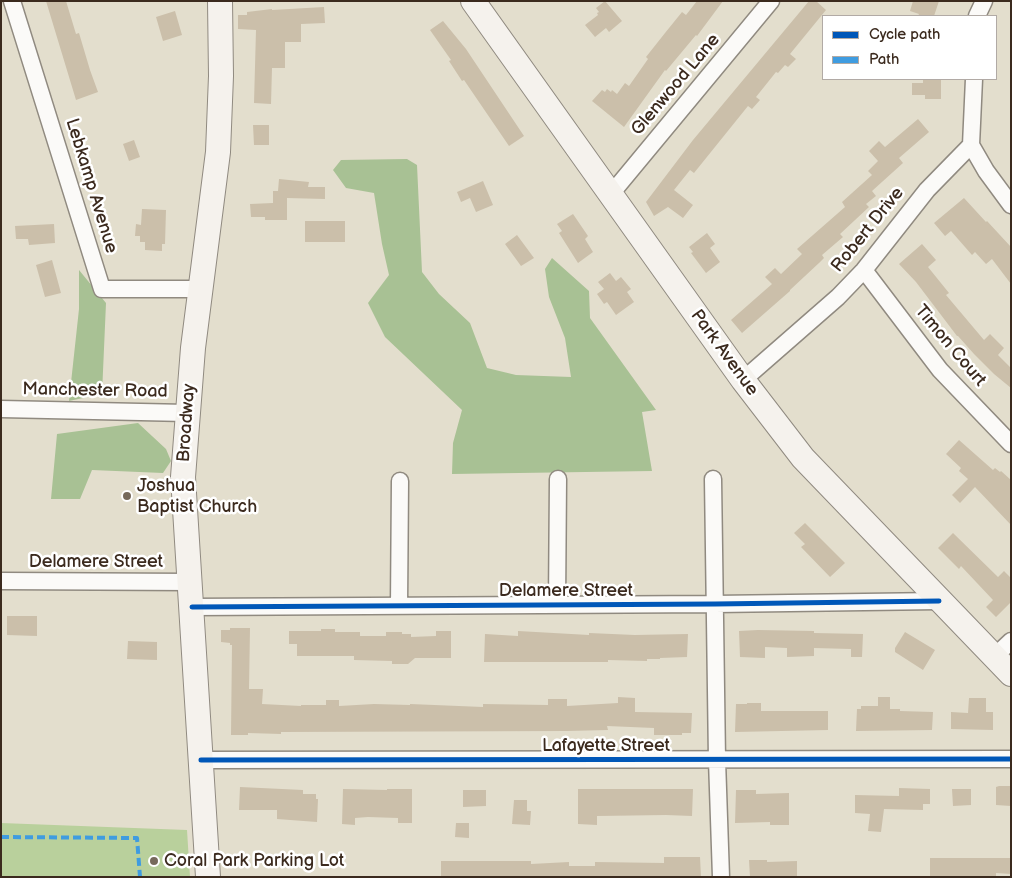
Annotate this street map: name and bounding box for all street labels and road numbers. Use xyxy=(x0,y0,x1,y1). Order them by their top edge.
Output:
street label: Glenwood Lane xyxy=(627,30,725,140)
street label: Lebkamp Avenue xyxy=(60,116,122,256)
street label: Robert Drive xyxy=(827,183,909,277)
street label: Timon Court xyxy=(910,301,990,391)
street label: Park Avenue xyxy=(685,306,763,400)
street label: Manchester Road xyxy=(22,379,168,403)
street label: Broadway xyxy=(173,383,201,463)
street label: Delamere Street xyxy=(29,551,163,573)
street label: Delamere Street xyxy=(499,580,633,602)
street label: Lafayette Street xyxy=(542,735,670,757)

